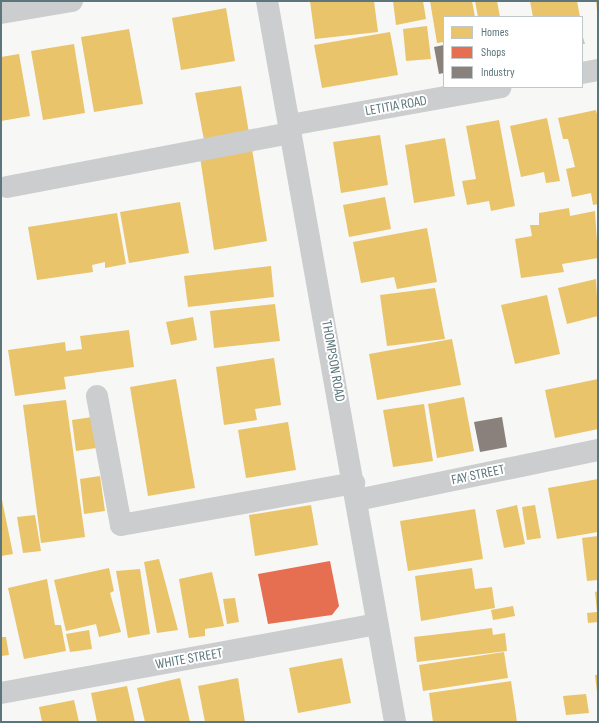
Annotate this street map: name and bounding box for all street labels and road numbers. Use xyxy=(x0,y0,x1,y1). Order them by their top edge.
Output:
street label: LETITIA ROAD xyxy=(364,92,428,120)
street label: THOMPSON ROAD xyxy=(318,319,348,403)
street label: FAY STREET xyxy=(450,461,506,489)
street label: WHITE STREET xyxy=(154,645,224,673)

